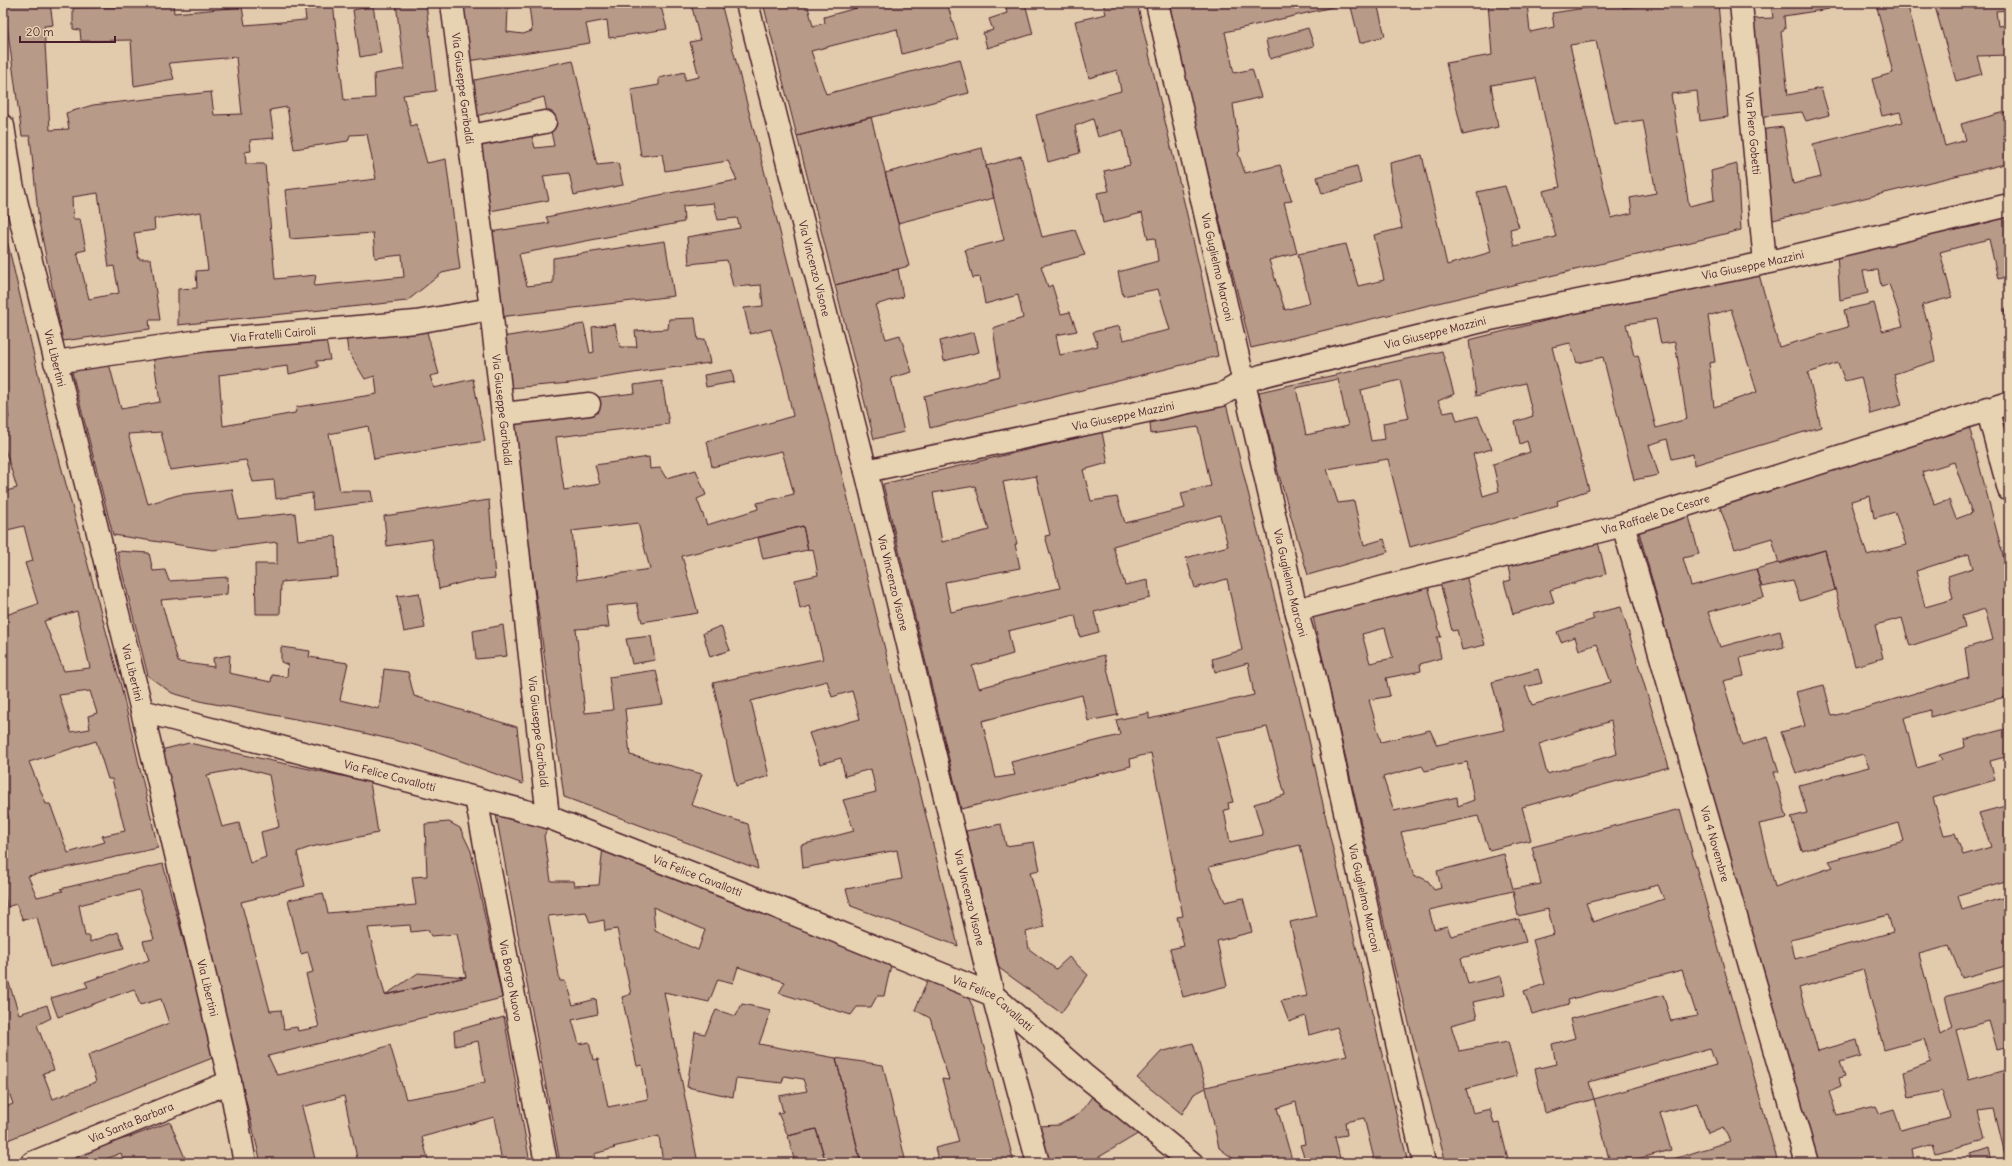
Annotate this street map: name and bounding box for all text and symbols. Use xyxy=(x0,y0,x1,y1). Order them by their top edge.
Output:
scale bar xyxy=(20,18,115,44)
text: 20 m xyxy=(26,24,54,39)
street label: Via Giuseppe Garibaldi xyxy=(449,32,477,145)
street label: Via Piero Gobetti xyxy=(1742,92,1764,175)
street label: Via Guglielmo Marconi xyxy=(1198,212,1237,323)
street label: Via Vincenzo Visone xyxy=(796,219,833,318)
street label: Via Giuseppe Mazzini xyxy=(1701,247,1805,283)
street label: Via Giuseppe Mazzini xyxy=(1383,313,1487,352)
street label: Via Fratelli Cairoli xyxy=(230,324,316,345)
street label: Via Libertini xyxy=(41,328,69,388)
street label: Via Giuseppe Garibaldi xyxy=(489,353,516,466)
street label: Via Giuseppe Mazzini xyxy=(1071,398,1176,434)
street label: Via Raffaele De Cesare xyxy=(1600,491,1711,537)
street label: Via Guglielmo Marconi xyxy=(1271,528,1310,638)
street label: Via Vincenzo Visone xyxy=(875,533,912,632)
street label: Via Libertini xyxy=(119,643,146,703)
street label: Via Giuseppe Garibaldi xyxy=(525,675,552,788)
street label: Via Felice Cavallotti xyxy=(342,757,437,794)
street label: Via 4 Novembre xyxy=(1697,805,1733,884)
street label: Via Guglielmo Marconi xyxy=(1346,843,1383,954)
street label: Via Vincenzo Visone xyxy=(951,848,988,947)
street label: Via Felice Cavallotti xyxy=(651,852,744,899)
street label: Via Borgo Nuovo xyxy=(496,939,526,1023)
street label: Via Libertini xyxy=(194,958,221,1018)
street label: Via Felice Cavallotti xyxy=(950,972,1036,1034)
street label: Via Santa Barbara xyxy=(86,1099,176,1146)

